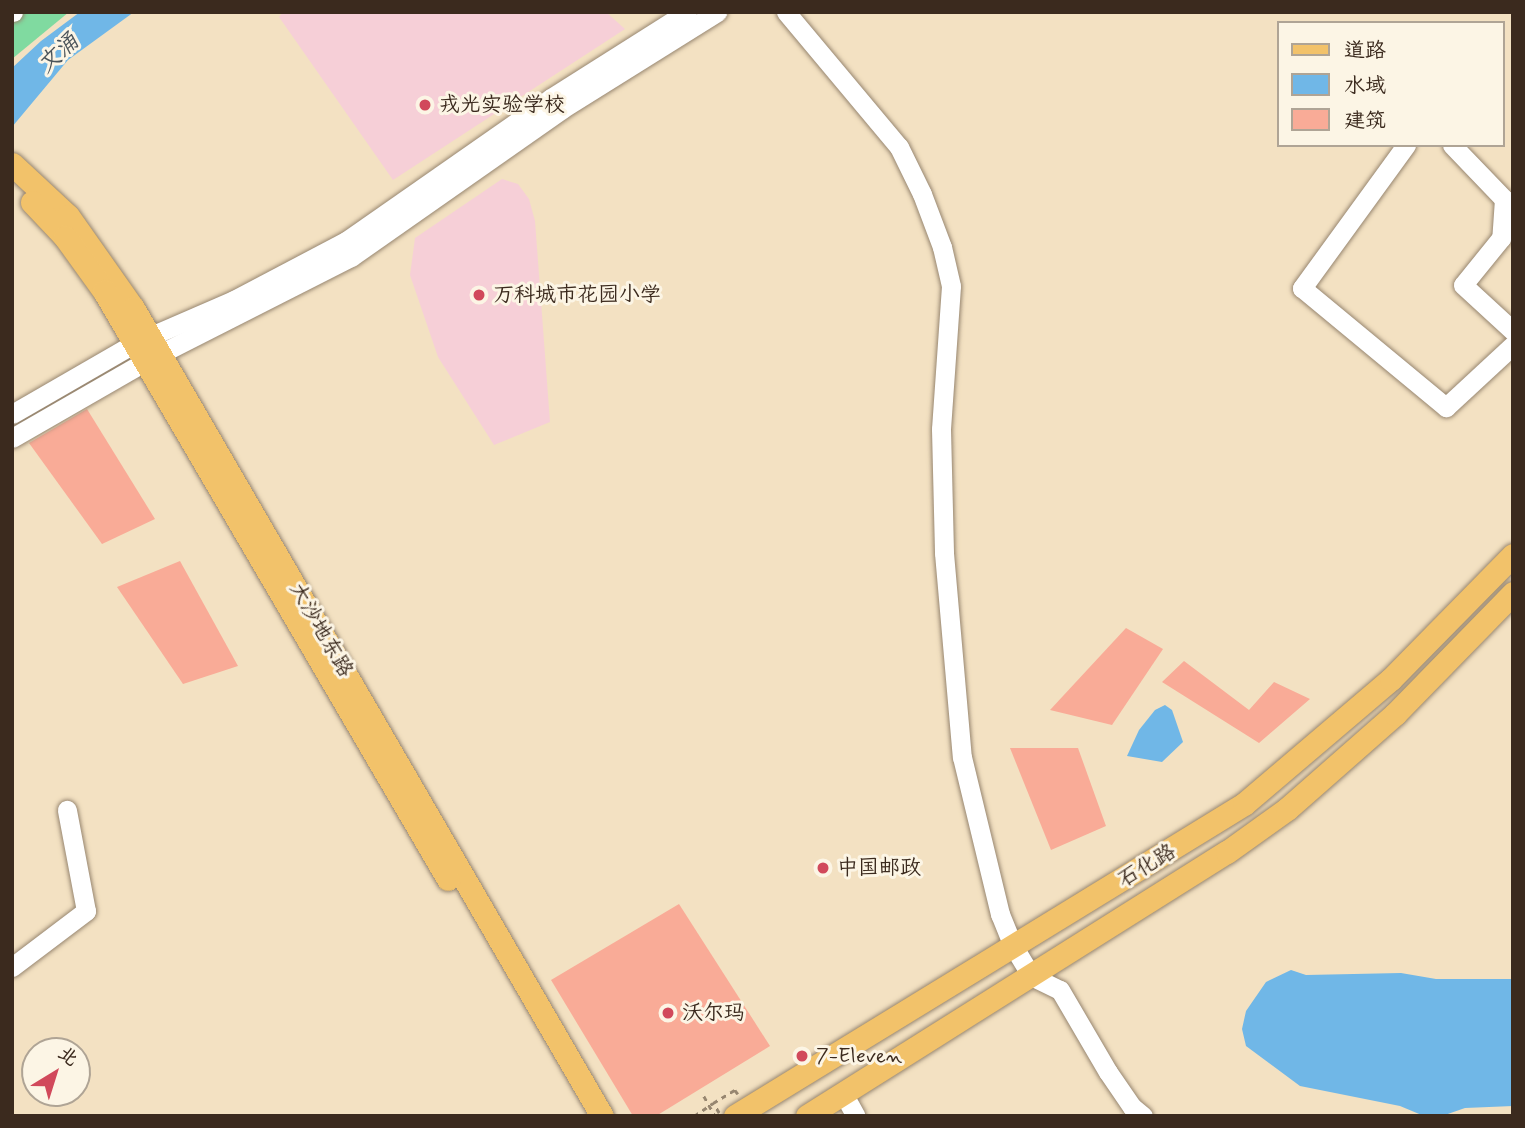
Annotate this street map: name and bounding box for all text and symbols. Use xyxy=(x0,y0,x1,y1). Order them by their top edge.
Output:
legend xyxy=(1276,21,1504,147)
water label: 文涌 xyxy=(33,28,85,80)
text: 道路 xyxy=(1344,37,1386,65)
text: 水域 xyxy=(1344,72,1386,100)
place label: 戎光实验学校 xyxy=(439,92,565,118)
marker: 戎光实验学校 xyxy=(417,97,433,113)
text: 建筑 xyxy=(1344,107,1386,135)
place label: 万科城市花园小学 xyxy=(493,282,661,308)
marker: 万科城市花园小学 xyxy=(471,287,487,303)
street label: 大沙地东路 xyxy=(284,578,358,682)
street label: 石化路 xyxy=(1114,839,1180,893)
place label: 中国邮政 xyxy=(837,855,921,881)
marker: 中国邮政 xyxy=(815,860,831,876)
place label: 沃尔玛 xyxy=(682,1000,745,1026)
marker: 沃尔玛 xyxy=(660,1005,676,1021)
north arrow xyxy=(21,1037,91,1107)
text: 北 xyxy=(53,1041,83,1072)
place label: 7-Eleven xyxy=(816,1043,902,1069)
marker: 7-Eleven xyxy=(794,1048,810,1064)

